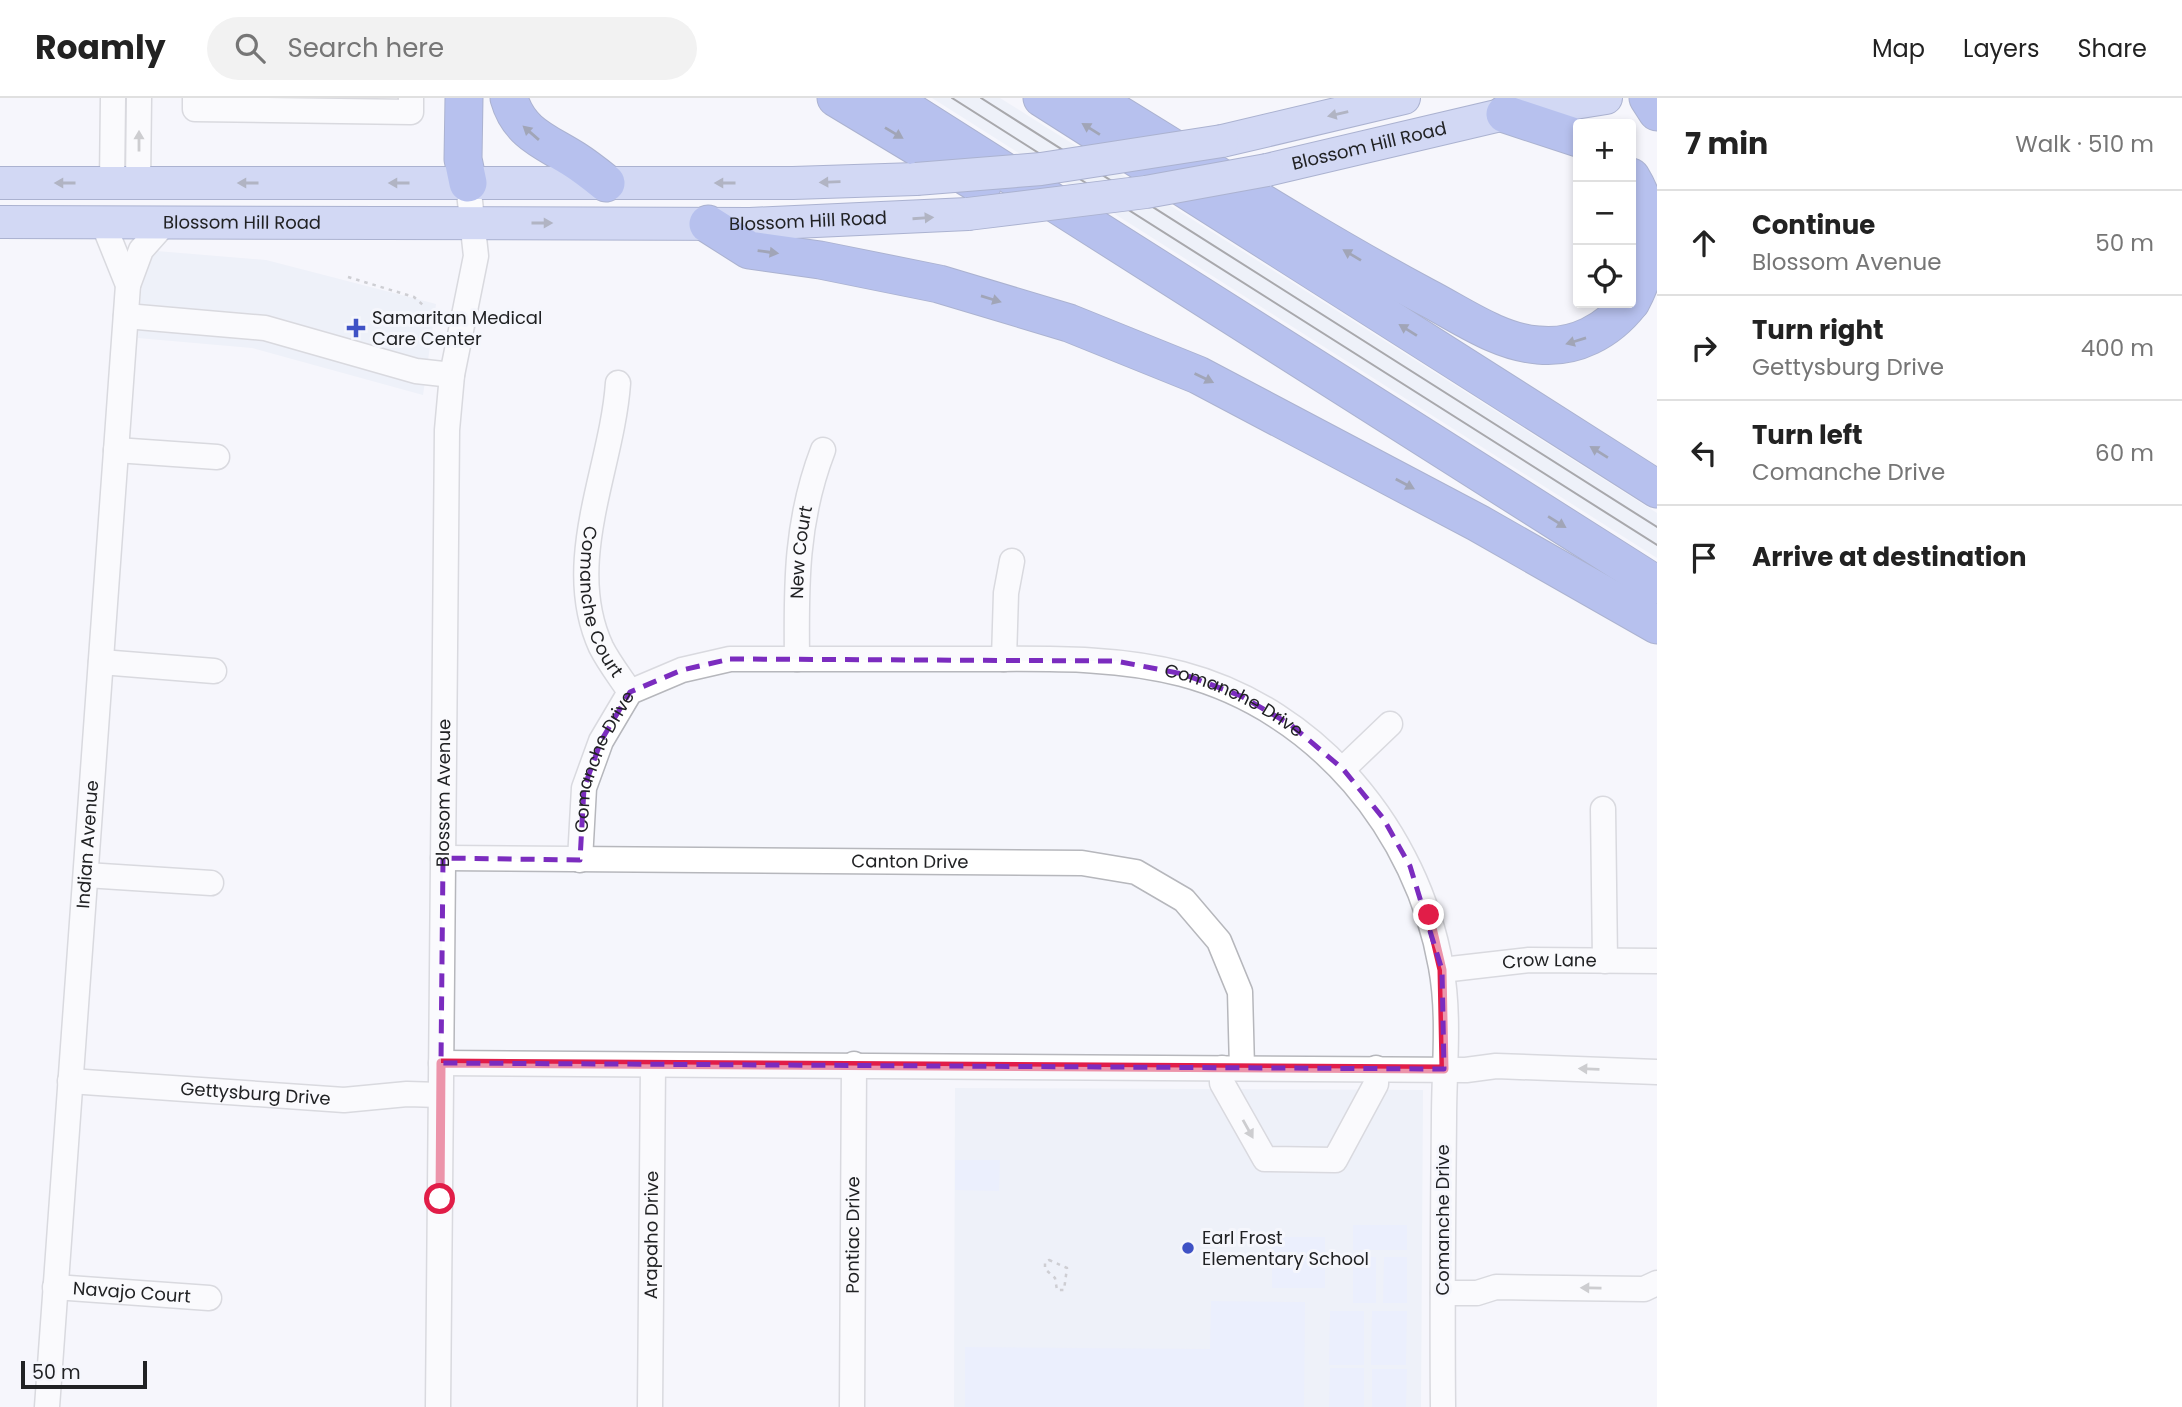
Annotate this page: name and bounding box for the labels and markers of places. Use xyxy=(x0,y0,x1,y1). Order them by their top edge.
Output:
place label: Samaritan Medical Care Center xyxy=(372,305,542,351)
marker: Samaritan Medical Care Center xyxy=(346,318,366,338)
place label: Earl Frost Elementary School xyxy=(1202,1225,1369,1271)
marker: Earl Frost Elementary School xyxy=(1180,1240,1196,1256)

